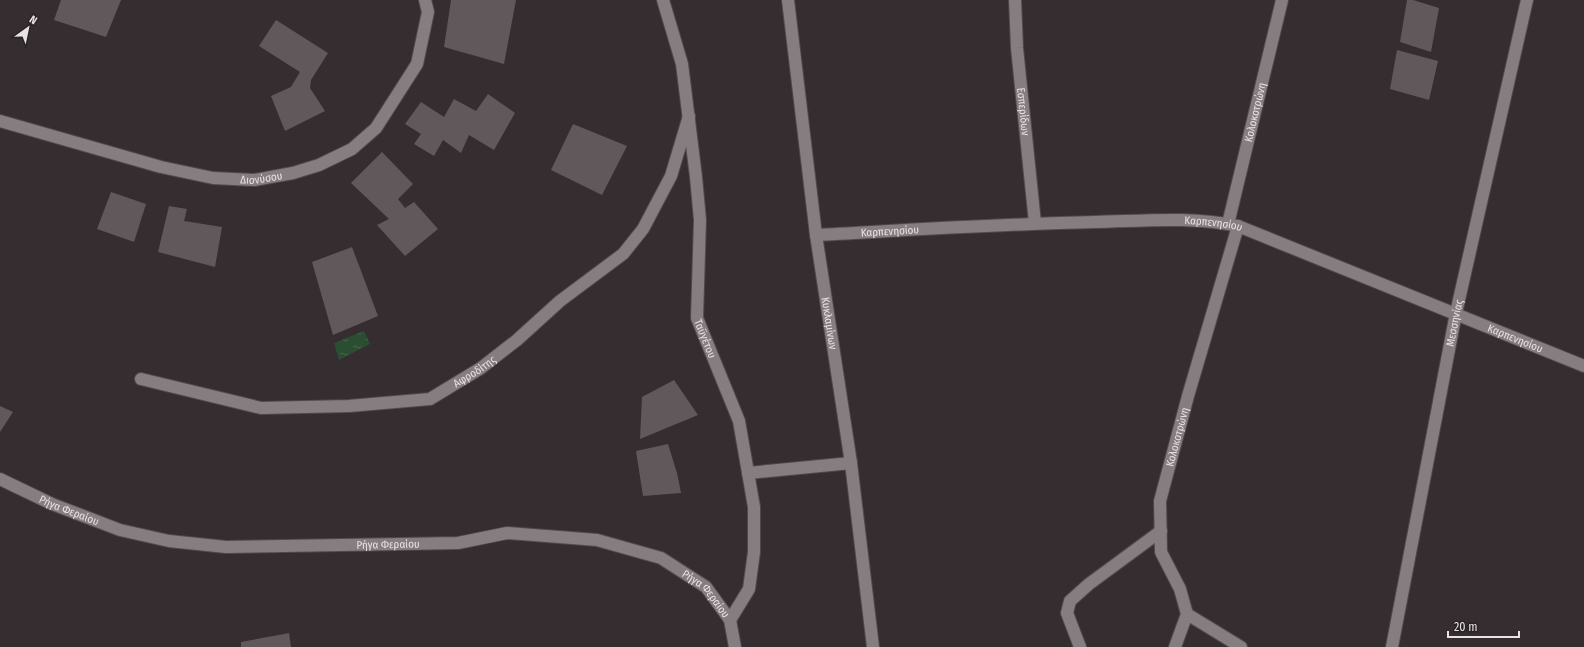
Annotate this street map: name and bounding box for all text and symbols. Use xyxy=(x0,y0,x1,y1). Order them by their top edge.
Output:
north arrow xyxy=(8,8,48,48)
text: N xyxy=(27,13,39,27)
street label: Κολοκοτρώνη xyxy=(1241,81,1268,143)
street label: Εσπερίδων xyxy=(1015,87,1032,136)
street label: Διονύσου xyxy=(240,169,283,187)
street label: Καρπενησίου xyxy=(1184,214,1245,234)
street label: Καρπενησίου xyxy=(860,223,919,239)
street label: Κυκλαμίνων xyxy=(819,296,840,351)
street label: Μεσσηνίας xyxy=(1443,298,1465,348)
street label: Ταϋγέτου xyxy=(692,317,719,360)
street label: Καρπενησίου xyxy=(1486,321,1545,355)
street label: Αφροδίτης xyxy=(451,352,498,390)
street label: Κολοκοτρώνη xyxy=(1163,406,1191,468)
street label: Ρήγα Φεραίου xyxy=(37,492,101,528)
street label: Ρήγα Φεραίου xyxy=(356,537,420,551)
street label: Ρήγα Φεραίου xyxy=(680,567,733,620)
scale bar xyxy=(1448,613,1519,639)
text: 20 m xyxy=(1454,620,1478,634)

